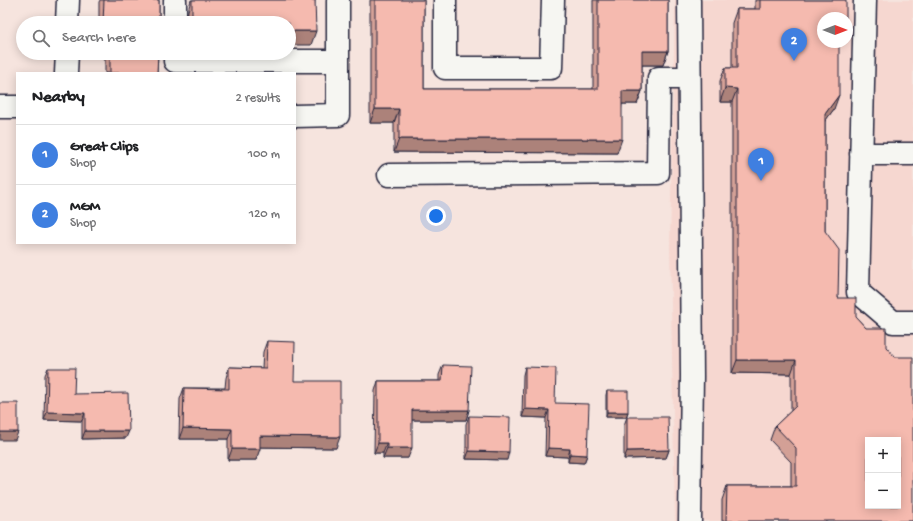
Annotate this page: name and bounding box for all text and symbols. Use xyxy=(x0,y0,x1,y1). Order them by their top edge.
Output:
north arrow xyxy=(817,12,853,48)
search box xyxy=(16,16,296,60)
icon: search xyxy=(30,27,52,49)
pin: 2 xyxy=(781,28,807,61)
text: Search here xyxy=(62,29,136,47)
text: Nearby xyxy=(32,88,85,108)
text: 2 results xyxy=(235,91,280,106)
text: Great Clips xyxy=(70,138,138,156)
text: 1 xyxy=(42,147,48,162)
text: 100 m xyxy=(248,147,280,162)
pin: 1 xyxy=(748,148,774,181)
text: Shop xyxy=(70,156,96,171)
text: MGM xyxy=(70,198,100,216)
your location xyxy=(426,206,446,226)
text: 2 xyxy=(42,207,48,222)
text: 120 m xyxy=(249,207,280,222)
text: Shop xyxy=(70,216,96,231)
map controls xyxy=(865,437,901,509)
button: + xyxy=(865,437,901,473)
button: − xyxy=(865,473,901,509)

